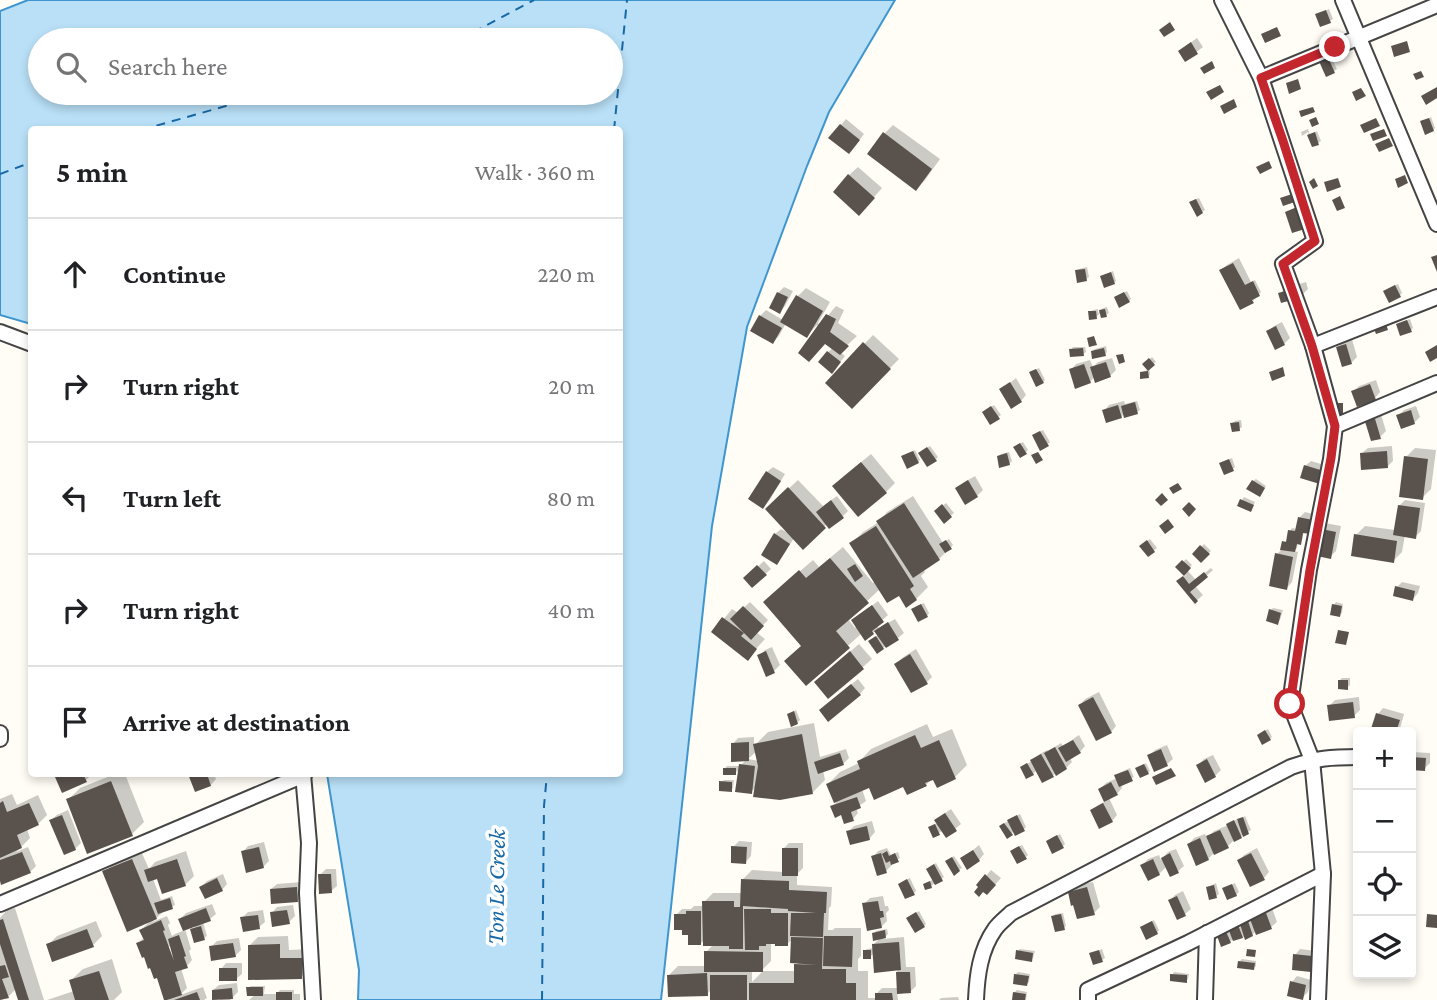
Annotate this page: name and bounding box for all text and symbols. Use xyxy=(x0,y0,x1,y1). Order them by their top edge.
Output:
search box xyxy=(28,28,623,105)
route end xyxy=(1319,31,1350,62)
icon: search xyxy=(52,48,90,86)
text: Search here xyxy=(108,52,227,81)
text: 5 min xyxy=(56,155,128,188)
text: Walk · 360 m xyxy=(475,159,595,185)
icon: ahead xyxy=(56,255,94,293)
text: Continue xyxy=(123,260,226,289)
text: 220 m xyxy=(537,261,595,287)
icon: right xyxy=(56,367,94,405)
text: Turn right xyxy=(123,372,239,401)
text: 20 m xyxy=(548,373,595,399)
icon: left xyxy=(56,479,94,517)
text: Turn left xyxy=(123,484,221,513)
text: 80 m xyxy=(547,485,595,511)
icon: right xyxy=(56,591,94,629)
text: Turn right xyxy=(123,596,239,625)
text: 40 m xyxy=(547,597,595,623)
route start xyxy=(1274,688,1305,719)
icon: arrive xyxy=(56,703,94,741)
text: Arrive at destination xyxy=(123,708,350,737)
map controls xyxy=(1353,727,1416,979)
button: + xyxy=(1353,727,1416,790)
button: − xyxy=(1353,790,1416,853)
water label: Ton Le Creek xyxy=(481,828,510,945)
button: locate xyxy=(1353,853,1416,916)
button: layers xyxy=(1353,916,1416,979)

